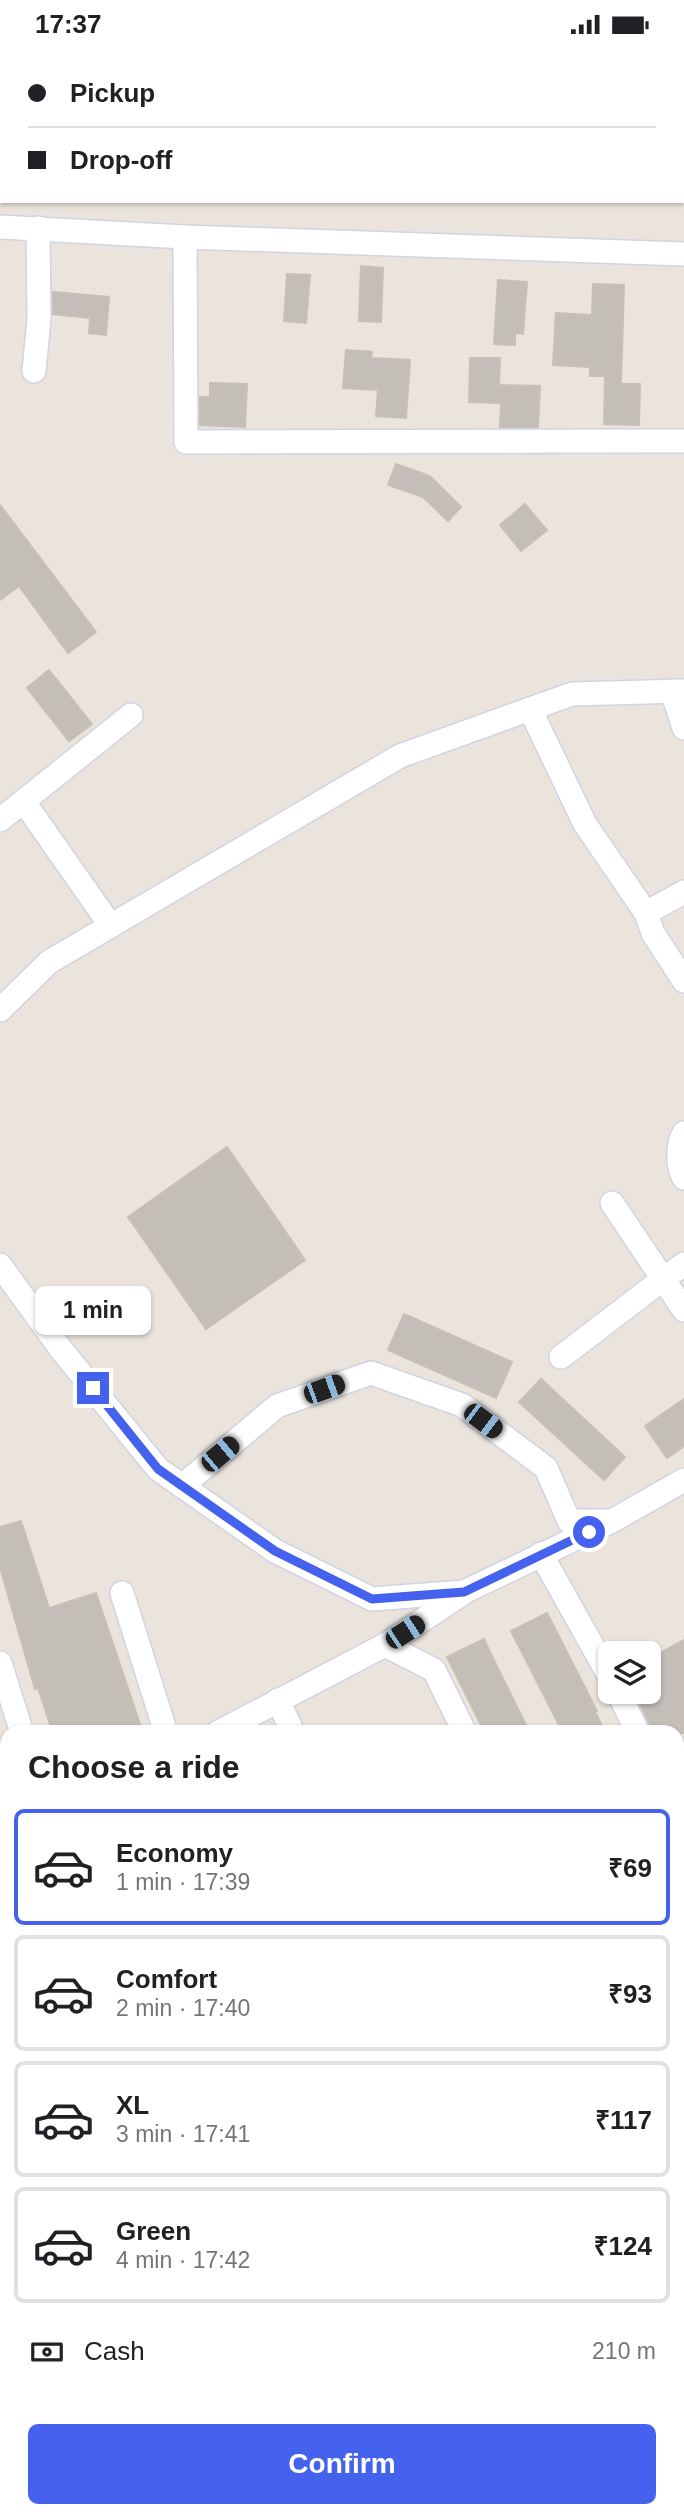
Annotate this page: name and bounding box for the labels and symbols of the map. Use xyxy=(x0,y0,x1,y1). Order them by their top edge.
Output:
callout: 1 min xyxy=(35,1287,151,1335)
route end xyxy=(77,1372,109,1404)
car xyxy=(301,1372,348,1406)
car xyxy=(460,1400,507,1442)
car xyxy=(198,1432,243,1476)
route start xyxy=(573,1516,605,1548)
car xyxy=(382,1612,429,1652)

